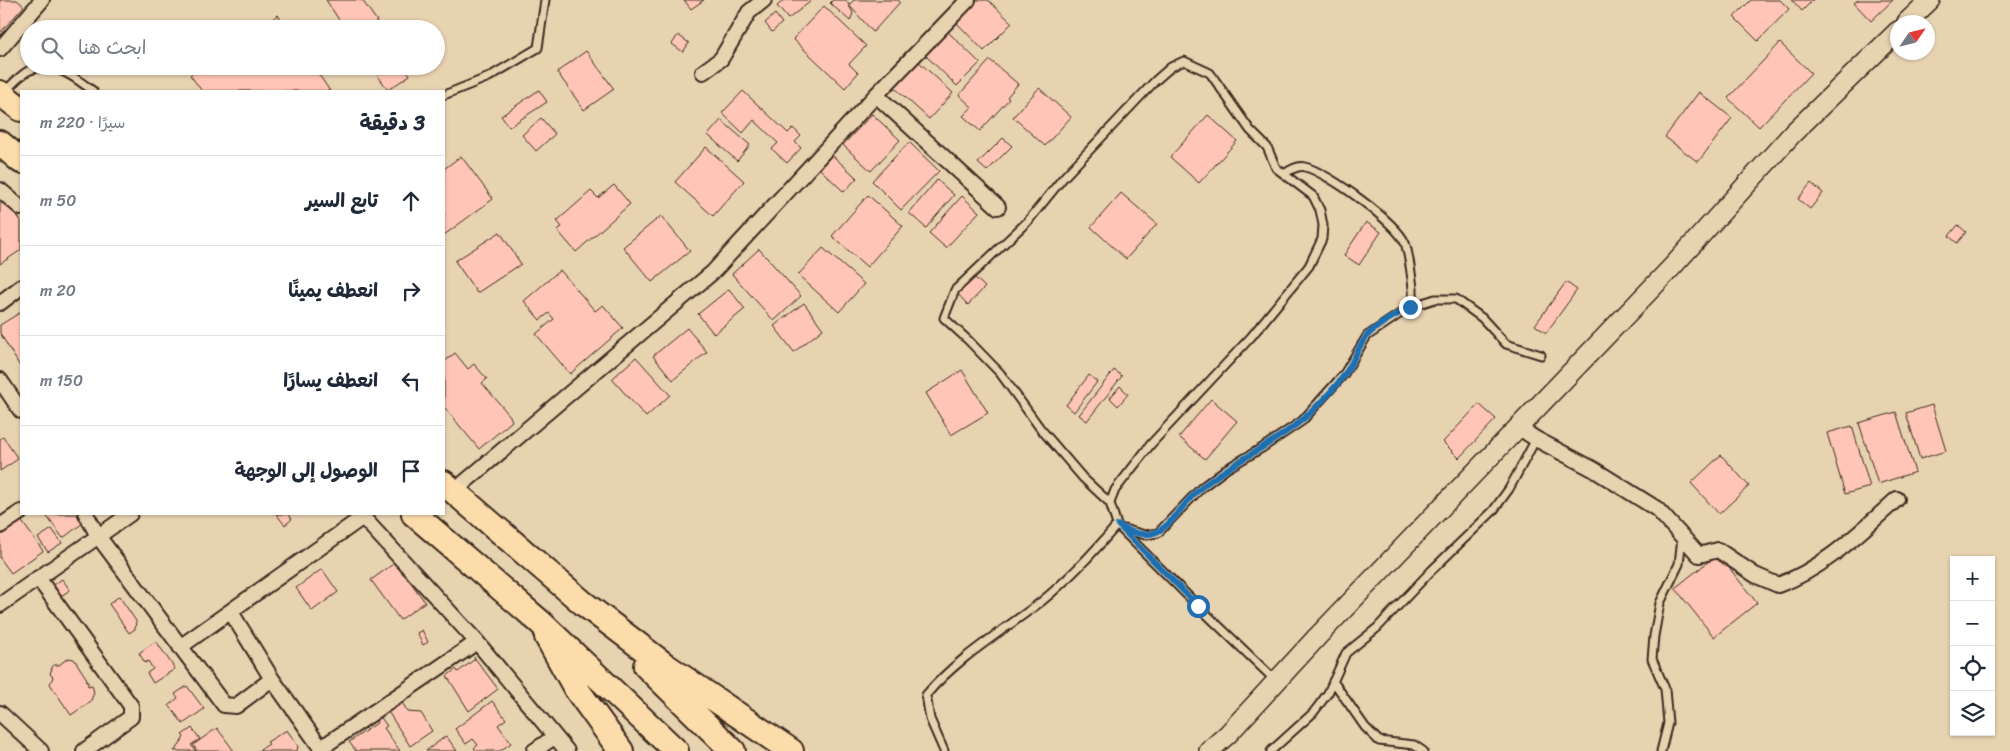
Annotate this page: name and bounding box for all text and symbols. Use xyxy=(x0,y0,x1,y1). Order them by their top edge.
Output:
north arrow xyxy=(1890,15,1935,60)
search box xyxy=(20,20,445,75)
text: ابحث هنا xyxy=(78,31,146,64)
icon: search xyxy=(38,34,66,62)
text: 3 دقيقة xyxy=(360,104,425,142)
text: سيرًا · 220 m xyxy=(40,108,126,137)
text: تابع السير xyxy=(305,184,378,217)
text: 50 m xyxy=(40,186,76,215)
icon: ahead xyxy=(397,187,425,215)
text: انعطف يمينًا xyxy=(288,274,378,307)
text: 20 m xyxy=(40,276,76,305)
icon: right xyxy=(397,277,425,305)
route end xyxy=(1399,296,1422,319)
text: انعطف يسارًا xyxy=(283,364,378,397)
text: 150 m xyxy=(40,366,83,395)
icon: left xyxy=(397,367,425,395)
text: الوصول إلى الوجهة xyxy=(235,454,378,487)
icon: arrive xyxy=(397,457,425,485)
map controls xyxy=(1950,556,1995,736)
button: + xyxy=(1950,556,1995,601)
route start xyxy=(1187,595,1210,618)
button: − xyxy=(1950,601,1995,646)
button: locate xyxy=(1950,646,1995,691)
button: layers xyxy=(1950,691,1995,736)

